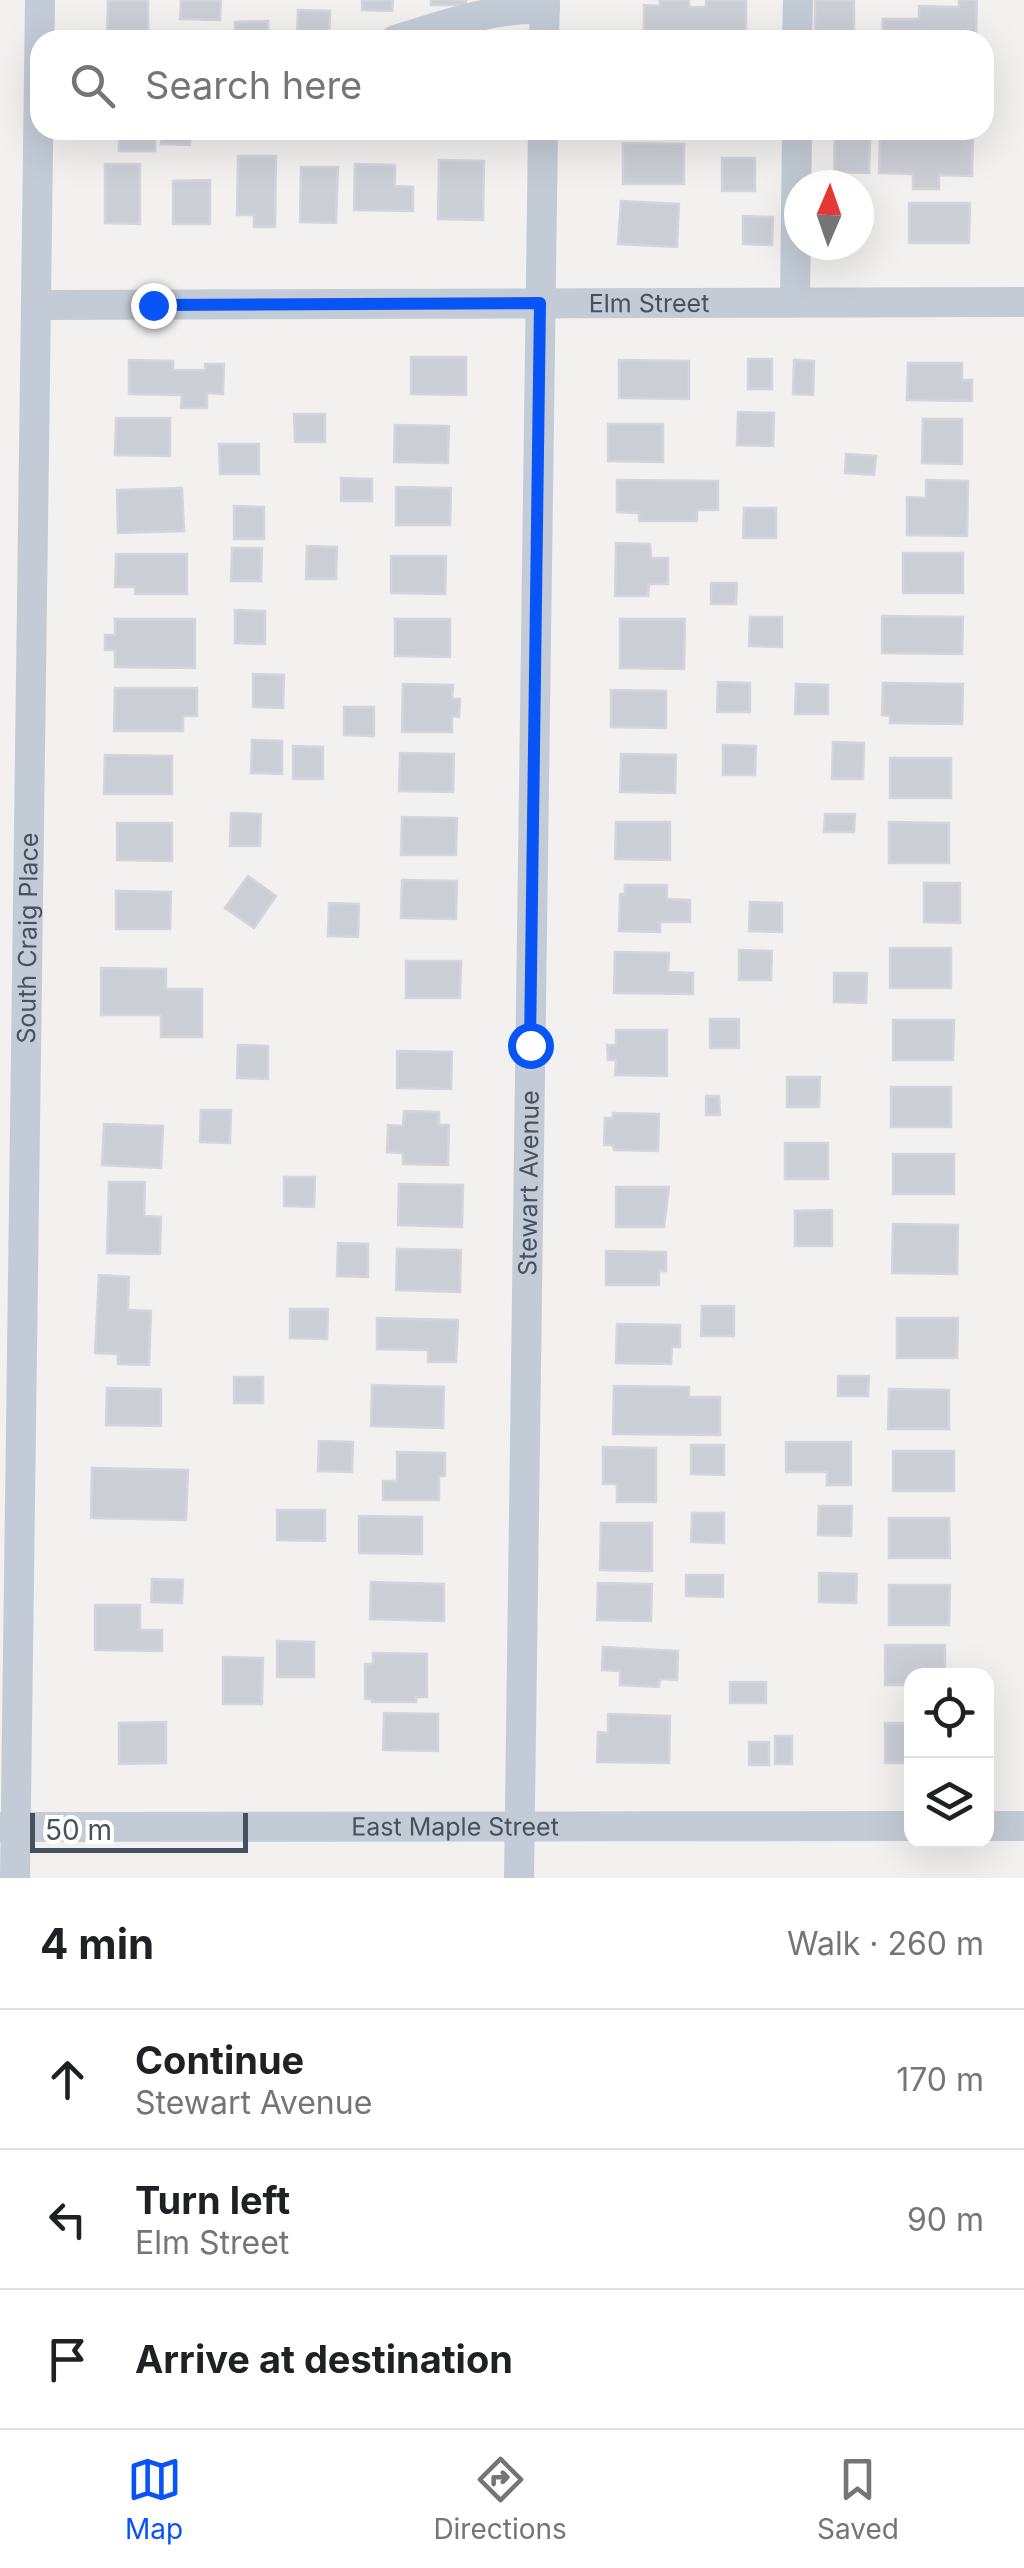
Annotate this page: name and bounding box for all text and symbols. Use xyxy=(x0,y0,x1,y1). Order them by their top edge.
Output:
search box xyxy=(30,30,994,140)
icon: search xyxy=(65,58,120,113)
text: Search here xyxy=(145,62,362,108)
north arrow xyxy=(784,170,874,260)
route end xyxy=(131,283,177,329)
street label: Elm Street xyxy=(589,288,709,318)
street label: South Craig Place xyxy=(11,832,44,1044)
route start xyxy=(508,1023,554,1069)
street label: Stewart Avenue xyxy=(512,1090,545,1276)
map controls xyxy=(904,1668,994,1848)
button: locate xyxy=(904,1668,994,1758)
button: layers xyxy=(904,1758,994,1848)
scale bar xyxy=(30,1808,248,1852)
street label: East Maple Street xyxy=(351,1811,559,1842)
text: 50 m xyxy=(45,1813,112,1847)
text: 4 min xyxy=(40,1918,154,1969)
text: Walk · 260 m xyxy=(787,1924,984,1963)
text: Continue xyxy=(135,2037,304,2083)
icon: ahead xyxy=(40,2052,95,2107)
text: 170 m xyxy=(896,2060,984,2099)
text: Stewart Avenue xyxy=(135,2083,372,2122)
text: Turn left xyxy=(135,2177,290,2223)
icon: left xyxy=(40,2192,95,2247)
text: 90 m xyxy=(907,2200,984,2239)
text: Elm Street xyxy=(135,2223,289,2262)
icon: arrive xyxy=(40,2332,95,2387)
text: Arrive at destination xyxy=(135,2336,513,2382)
tab: Map xyxy=(125,2452,183,2546)
tab: Directions xyxy=(433,2452,567,2546)
tab: Saved xyxy=(817,2452,899,2546)

